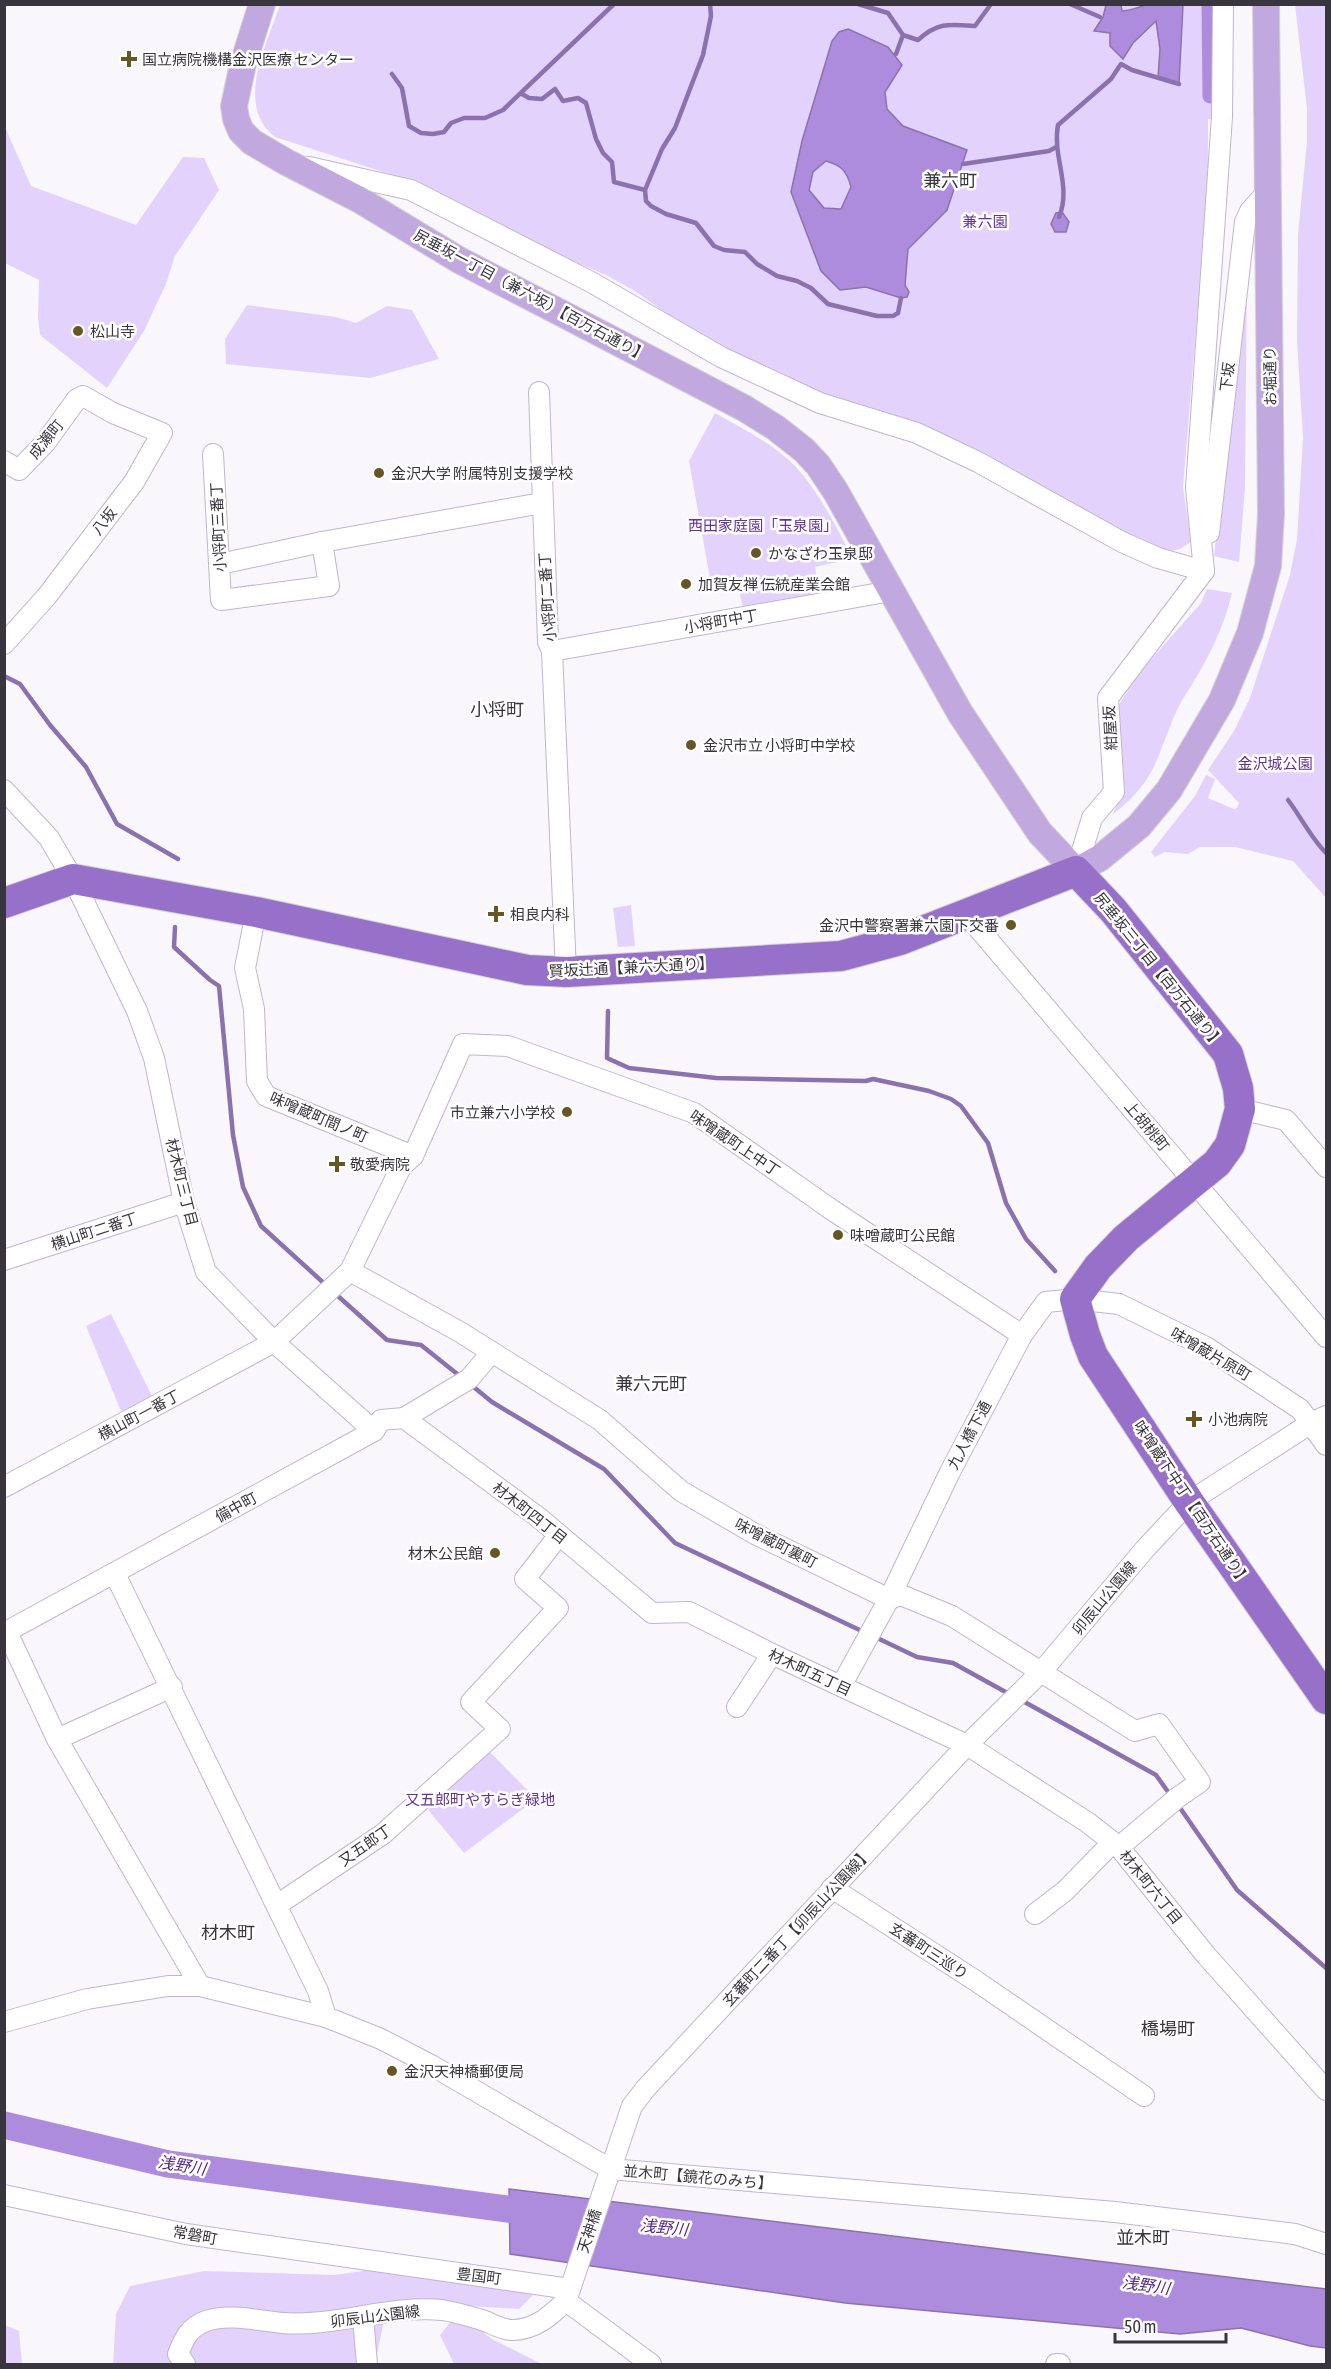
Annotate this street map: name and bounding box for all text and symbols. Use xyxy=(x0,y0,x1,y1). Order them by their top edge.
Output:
marker: 国立病院機構金沢医療 センター xyxy=(120,50,138,68)
place label: 国立病院機構金沢医療 センター xyxy=(142,51,354,68)
district label: 兼六町 xyxy=(923,170,977,191)
park label: 兼六園 xyxy=(962,213,1008,230)
street label: 尻垂坂一丁目（兼六坂）【百万石通り】 xyxy=(411,226,651,364)
place label: 松山寺 xyxy=(90,323,135,340)
marker: 松山寺 xyxy=(71,324,85,338)
street label: お堀通り xyxy=(1261,346,1279,406)
street label: 下坂 xyxy=(1217,361,1237,393)
street label: 成瀬町 xyxy=(25,416,67,462)
place label: 金沢大学 附属特別支援学校 xyxy=(391,465,573,482)
marker: 金沢大学 附属特別支援学校 xyxy=(372,466,386,480)
street label: 小将町三番丁 xyxy=(207,482,229,572)
street label: 八坂 xyxy=(88,504,120,538)
park label: 西田家庭園「玉泉園」 xyxy=(688,517,838,534)
place label: かなざわ玉泉邸 xyxy=(768,545,873,562)
marker: かなざわ玉泉邸 xyxy=(749,546,763,560)
street label: 小将町二番丁 xyxy=(535,552,559,642)
place label: 加賀友禅 伝統産業会館 xyxy=(698,576,850,593)
marker: 加賀友禅 伝統産業会館 xyxy=(679,577,693,591)
street label: 小将町中丁 xyxy=(683,606,759,636)
district label: 小将町 xyxy=(470,699,524,720)
street label: 紺屋坂 xyxy=(1100,705,1120,751)
place label: 金沢市立 小将町中学校 xyxy=(703,737,855,754)
marker: 金沢市立 小将町中学校 xyxy=(684,738,698,752)
park label: 金沢城公園 xyxy=(1237,755,1313,772)
street label: 尻垂坂三丁目【百万石通り】 xyxy=(1091,889,1227,1051)
marker: 相良内科 xyxy=(487,905,505,923)
place label: 相良内科 xyxy=(510,906,570,923)
place label: 金沢中警察署兼六園下交番 xyxy=(819,917,999,934)
marker: 金沢中警察署兼六園下交番 xyxy=(1004,918,1018,932)
street label: 賢坂辻通【兼六大通り】 xyxy=(548,954,714,980)
street label: 味噌蔵町間ノ町 xyxy=(267,1089,371,1145)
street label: 上胡桃町 xyxy=(1121,1098,1173,1154)
place label: 市立兼六小学校 xyxy=(450,1104,555,1121)
marker: 市立兼六小学校 xyxy=(560,1105,574,1119)
street label: 味噌蔵町上中丁 xyxy=(687,1107,783,1179)
street label: 材木町三丁目 xyxy=(163,1136,201,1228)
marker: 敬愛病院 xyxy=(328,1155,346,1173)
place label: 敬愛病院 xyxy=(350,1156,410,1173)
street label: 横山町二番丁 xyxy=(49,1209,139,1253)
place label: 味噌蔵町公民館 xyxy=(850,1227,955,1244)
marker: 味噌蔵町公民館 xyxy=(831,1228,845,1242)
street label: 味噌蔵片原町 xyxy=(1168,1324,1254,1384)
district label: 兼六元町 xyxy=(615,1373,687,1394)
street label: 横山町一番丁 xyxy=(95,1386,183,1444)
street label: 九人橋下通 xyxy=(944,1398,994,1472)
marker: 小池病院 xyxy=(1185,1410,1203,1428)
place label: 小池病院 xyxy=(1208,1411,1268,1428)
street label: 味噌蔵下中丁【百万石通り】 xyxy=(1130,1417,1254,1589)
street label: 材木町四丁目 xyxy=(489,1479,571,1547)
street label: 備中町 xyxy=(212,1489,260,1525)
street label: 味噌蔵町裏町 xyxy=(732,1515,820,1571)
place label: 材木公民館 xyxy=(408,1545,483,1562)
marker: 材木公民館 xyxy=(488,1546,502,1560)
street label: 卯辰山公園線 xyxy=(1069,1558,1139,1638)
street label: 材木町五丁目 xyxy=(766,1645,854,1699)
park label: 又五郎町やすらぎ緑地 xyxy=(405,1791,555,1808)
street label: 又五郎丁 xyxy=(336,1821,394,1869)
street label: 玄蕃町二番丁【卯辰山公園線】 xyxy=(719,1844,875,2010)
street label: 材木町六丁目 xyxy=(1116,1847,1186,1927)
street label: 玄蕃町三巡り xyxy=(887,1919,971,1983)
district label: 材木町 xyxy=(201,1922,255,1943)
district label: 橋場町 xyxy=(1141,2018,1195,2039)
place label: 金沢天神橋郵便局 xyxy=(404,2063,524,2080)
marker: 金沢天神橋郵便局 xyxy=(385,2064,399,2078)
water label: 浅野川 xyxy=(157,2152,209,2178)
street label: 並木町【鏡花のみち】 xyxy=(623,2162,773,2192)
street label: 天神橋 xyxy=(574,2207,604,2255)
water label: 浅野川 xyxy=(639,2216,691,2239)
street label: 常磐町 xyxy=(171,2223,219,2247)
district label: 並木町 xyxy=(1116,2227,1170,2248)
street label: 豊国町 xyxy=(456,2265,502,2287)
water label: 浅野川 xyxy=(1121,2273,1173,2298)
street label: 卯辰山公園線 xyxy=(329,2302,421,2330)
scale bar xyxy=(1115,2306,1226,2344)
text: 50 m xyxy=(1124,2316,1156,2337)

